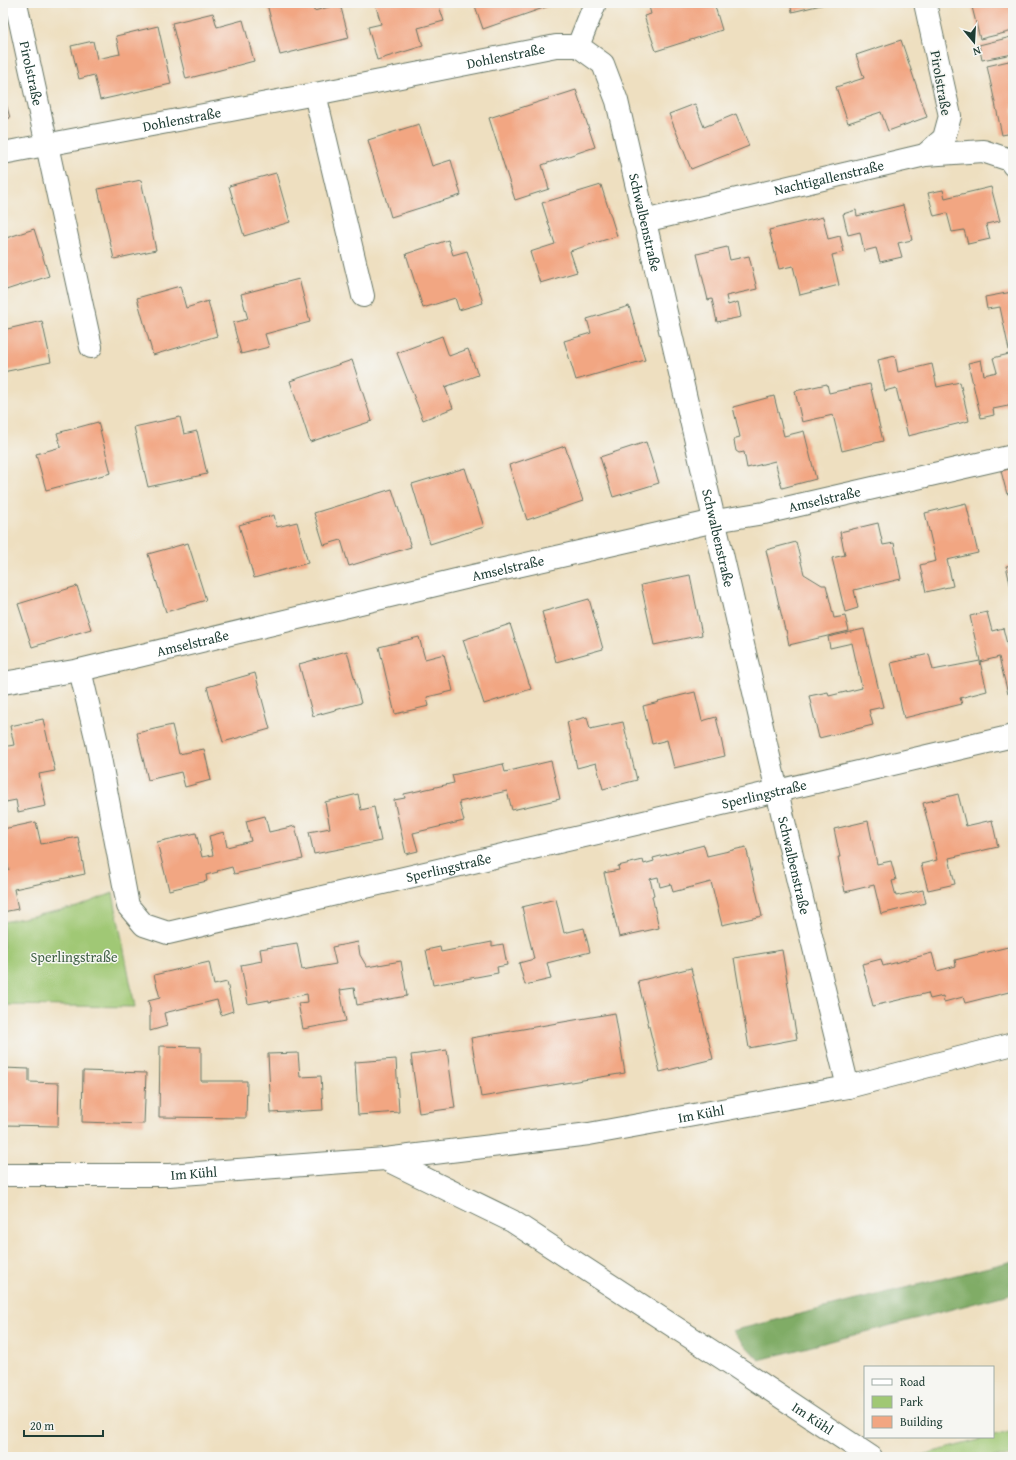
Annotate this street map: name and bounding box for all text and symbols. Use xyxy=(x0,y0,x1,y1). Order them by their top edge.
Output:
north arrow xyxy=(954,22,994,62)
street label: Dohlenstraße xyxy=(465,38,547,74)
street label: Pirolstraße xyxy=(15,39,48,108)
text: N xyxy=(971,43,983,60)
street label: Pirolstraße xyxy=(925,49,957,117)
street label: Dohlenstraße xyxy=(141,102,223,136)
street label: Nachtigallenstraße xyxy=(772,155,886,200)
street label: Schwalbenstraße xyxy=(624,171,666,274)
street label: Amselstraße xyxy=(786,481,863,517)
street label: Schwalbenstraße xyxy=(697,487,739,589)
street label: Amselstraße xyxy=(470,550,546,586)
street label: Amselstraße xyxy=(155,625,231,661)
street label: Sperlingstraße xyxy=(719,774,809,814)
street label: Schwalbenstraße xyxy=(773,814,816,917)
street label: Sperlingstraße xyxy=(404,848,494,887)
park label: Sperlingstraße xyxy=(31,947,118,967)
street label: Im Kühl xyxy=(676,1100,726,1128)
street label: Im Kühl xyxy=(170,1161,218,1185)
legend xyxy=(864,1366,994,1438)
text: Road xyxy=(900,1373,926,1390)
text: Park xyxy=(900,1393,924,1410)
street label: Im Kühl xyxy=(788,1397,838,1439)
scale bar xyxy=(24,1412,103,1438)
text: Building xyxy=(900,1413,943,1430)
text: 20 m xyxy=(30,1417,54,1434)

